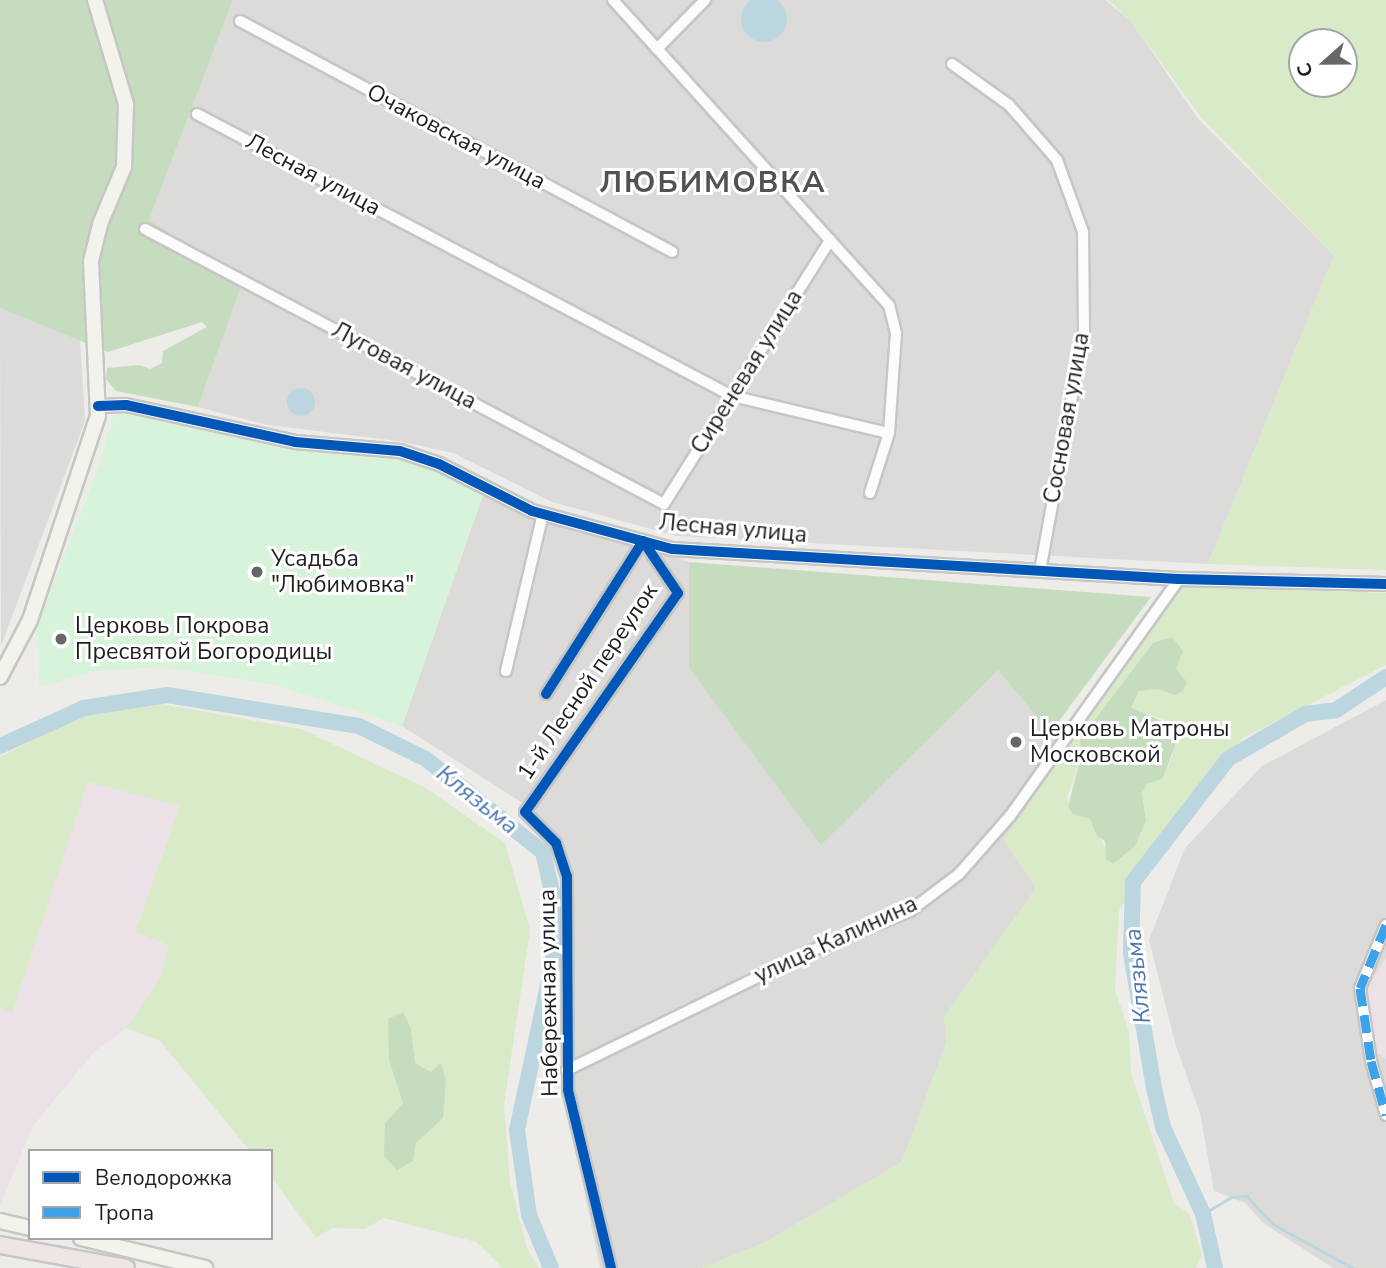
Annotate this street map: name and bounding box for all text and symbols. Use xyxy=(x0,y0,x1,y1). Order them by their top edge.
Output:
north arrow xyxy=(1288,28,1358,98)
text: С xyxy=(1291,59,1320,80)
street label: Очаковская улица xyxy=(362,78,550,196)
street label: Лесная улица xyxy=(241,128,385,222)
district label: ЛЮБИМОВКА xyxy=(601,165,825,201)
street label: Сиреневая улица xyxy=(685,285,809,459)
street label: Луговая улица xyxy=(327,316,481,416)
street label: Сосновая улица xyxy=(1038,330,1096,506)
street label: Лесная улица xyxy=(658,509,808,549)
place label: Усадьба "Любимовка" xyxy=(271,545,414,599)
marker: Усадьба "Любимовка" xyxy=(249,564,265,580)
street label: 1-й Лесной переулок xyxy=(512,579,664,785)
place label: Церковь Покрова Пресвятой Богородицы xyxy=(75,612,332,666)
marker: Церковь Покрова Пресвятой Богородицы xyxy=(53,631,69,647)
place label: Церковь Матроны Московской xyxy=(1030,715,1229,769)
marker: Церковь Матроны Московской xyxy=(1008,734,1024,750)
water label: Клязьма xyxy=(430,759,524,841)
street label: Набережная улица xyxy=(533,889,565,1097)
street label: улица Калинина xyxy=(750,890,922,990)
water label: Клязьма xyxy=(1119,927,1157,1025)
legend xyxy=(28,1149,273,1240)
text: Велодорожка xyxy=(95,1164,232,1192)
text: Тропа xyxy=(95,1199,154,1227)

